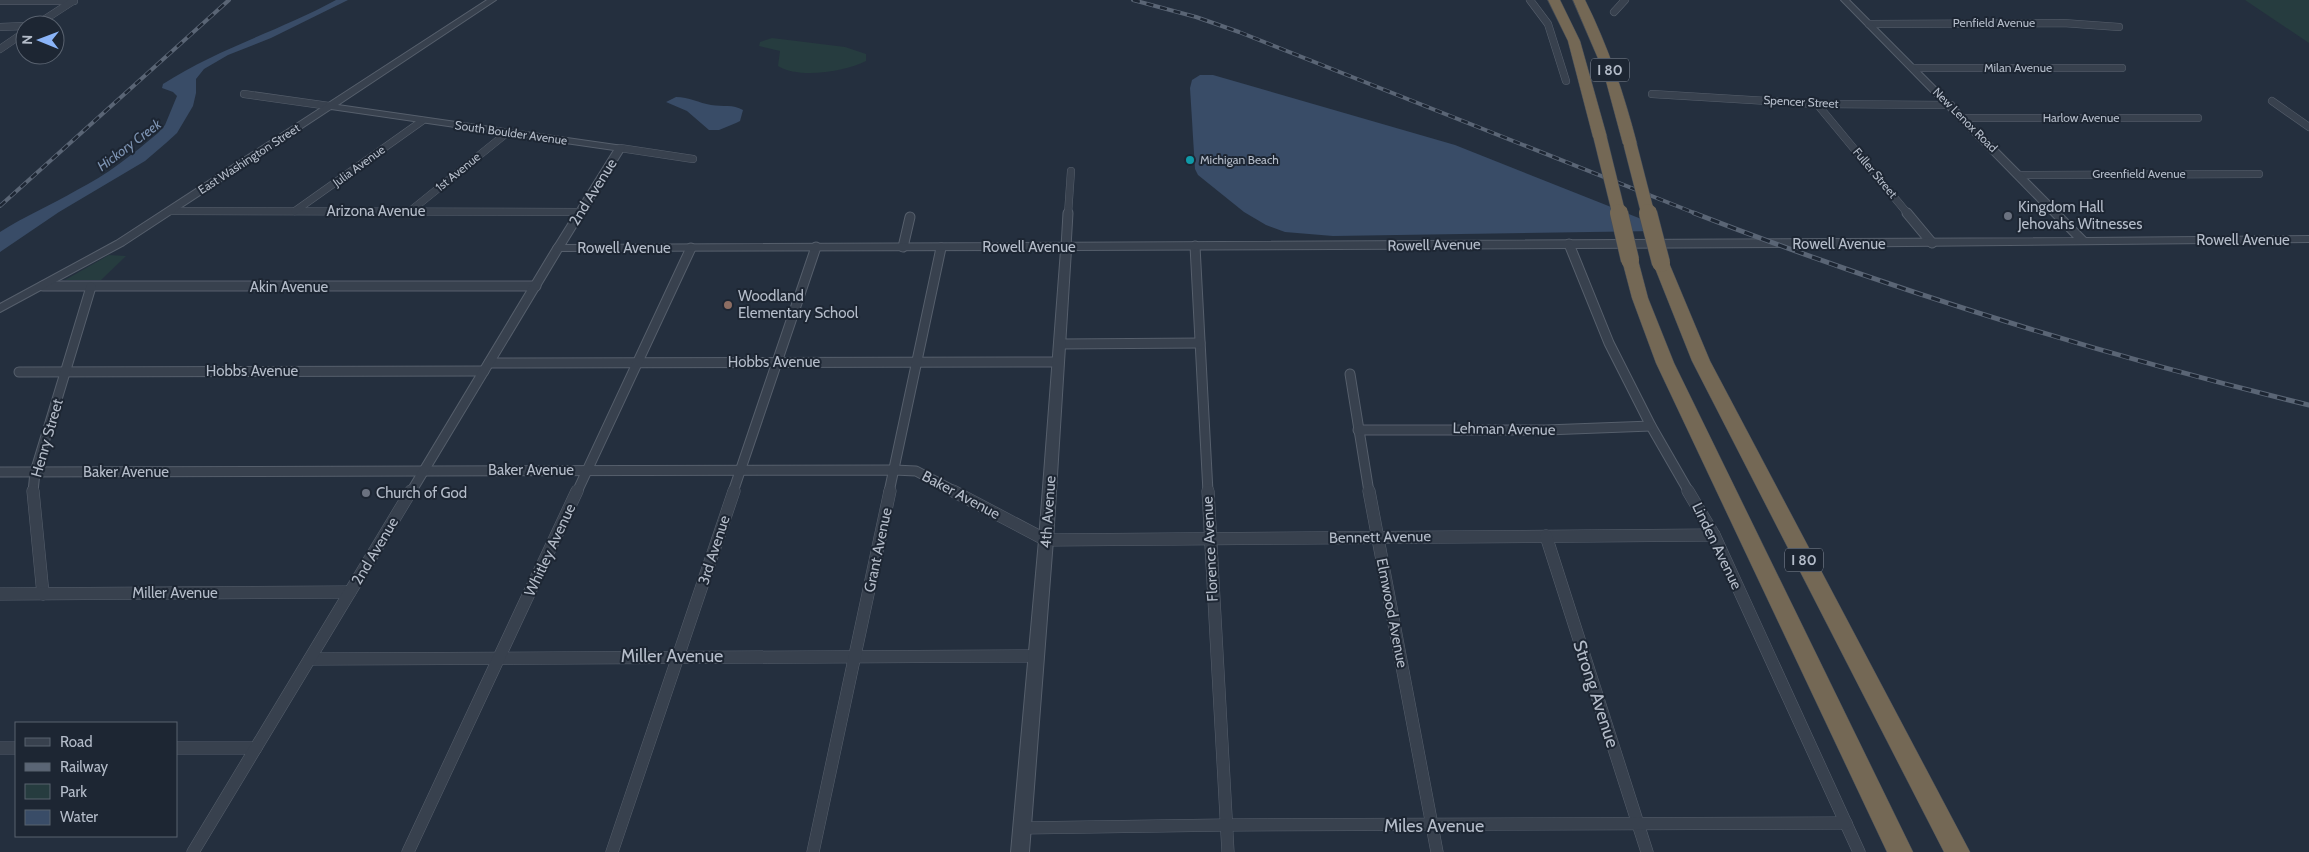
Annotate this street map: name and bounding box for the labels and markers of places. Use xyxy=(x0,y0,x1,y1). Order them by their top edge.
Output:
place label: Michigan Beach xyxy=(1200,152,1279,167)
marker: Michigan Beach xyxy=(1184,154,1196,166)
place label: Kingdom Hall Jehovahs Witnesses xyxy=(2017,198,2142,233)
marker: Kingdom Hall Jehovahs Witnesses xyxy=(2002,210,2014,222)
place label: Woodland Elementary School xyxy=(738,287,859,322)
marker: Woodland Elementary School xyxy=(722,299,734,311)
place label: Church of God xyxy=(376,484,467,502)
marker: Church of God xyxy=(360,487,372,499)

